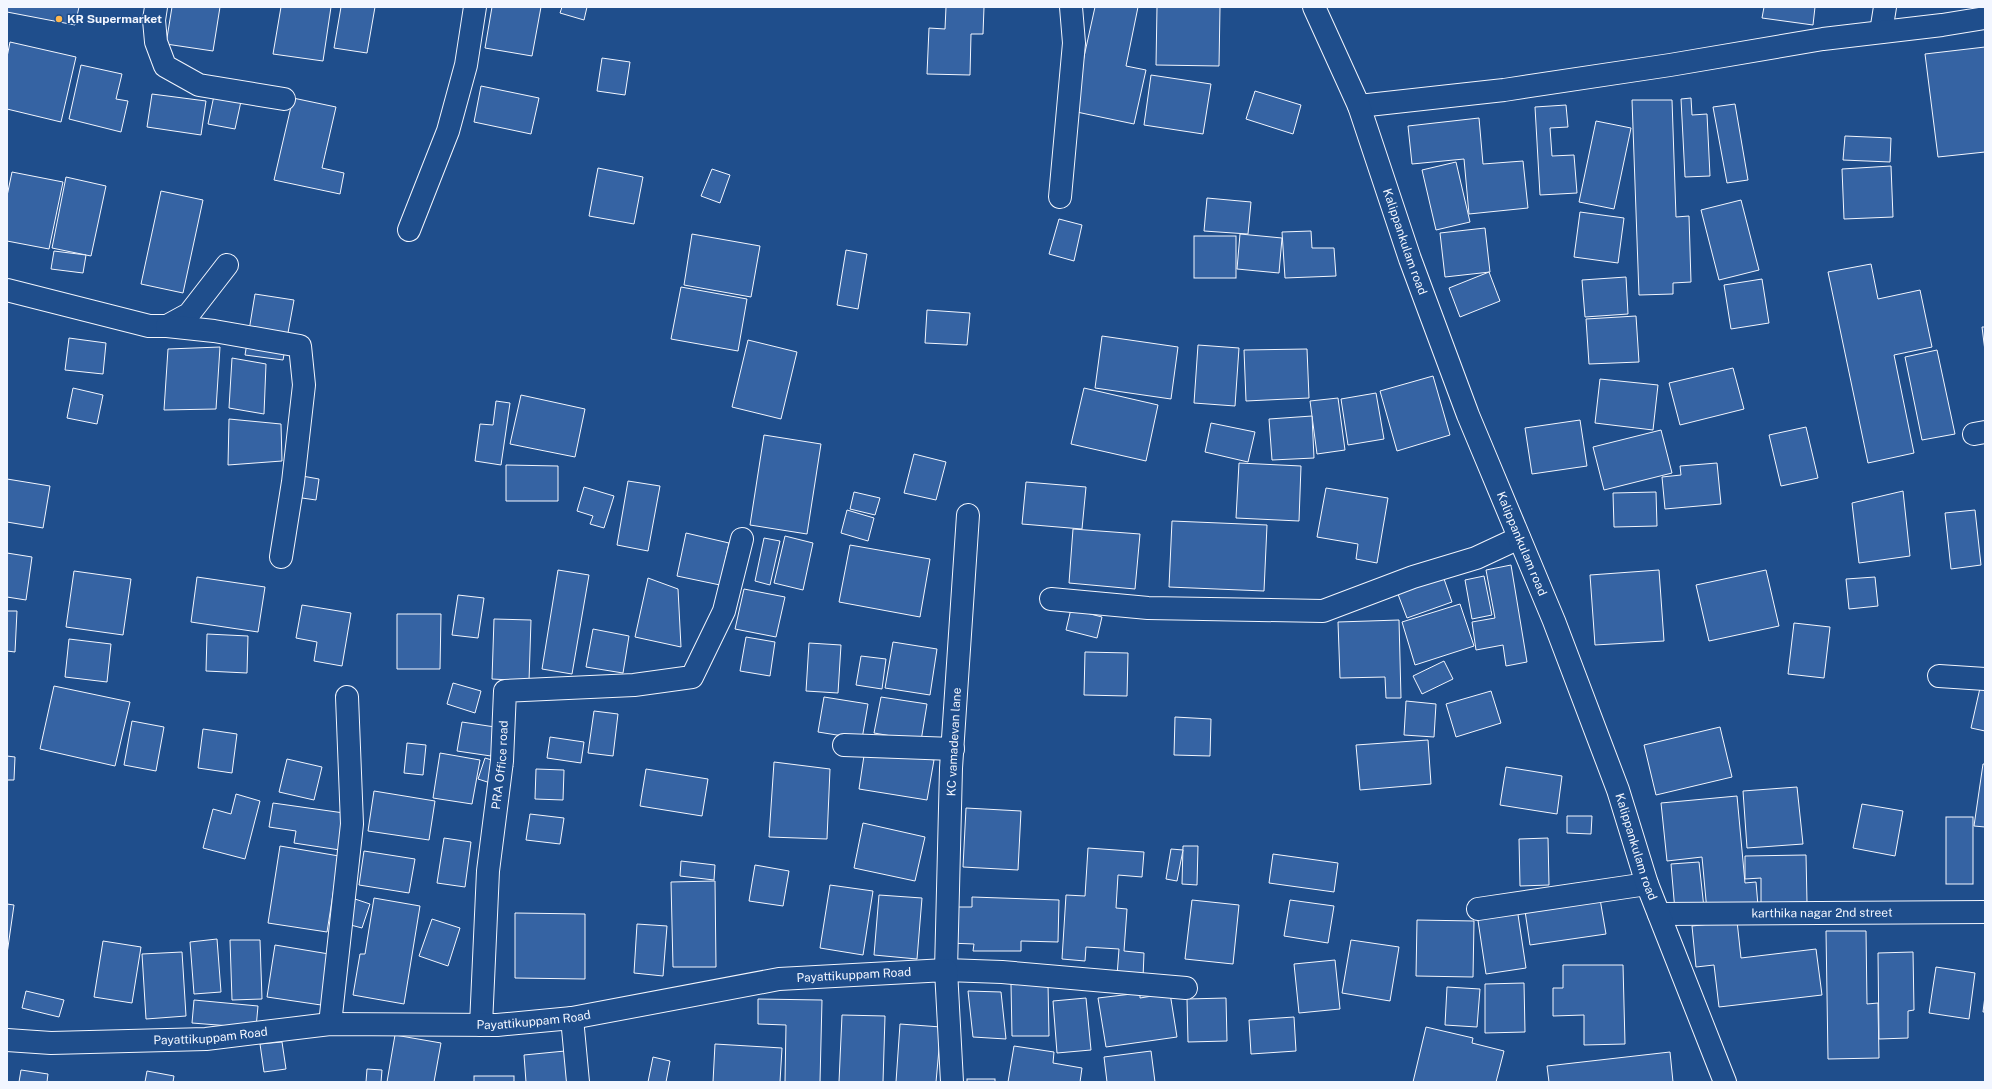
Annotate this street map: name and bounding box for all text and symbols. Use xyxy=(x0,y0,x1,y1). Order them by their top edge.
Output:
place label: KR Supermarket xyxy=(67,12,162,26)
marker: KR Supermarket xyxy=(54,14,64,24)
street label: Kalippankulam road xyxy=(1380,187,1430,297)
street label: Kalippankulam road xyxy=(1494,490,1550,598)
street label: KC vamadevan lane xyxy=(944,687,964,797)
street label: PRA Office road xyxy=(489,720,511,810)
street label: Kalippankulam road xyxy=(1612,792,1660,902)
street label: karthika nagar 2nd street xyxy=(1751,906,1893,920)
street label: Payattikuppam Road xyxy=(796,965,912,985)
street label: Payattikuppam Road xyxy=(477,1008,592,1032)
street label: Payattikuppam Road xyxy=(153,1025,269,1047)

